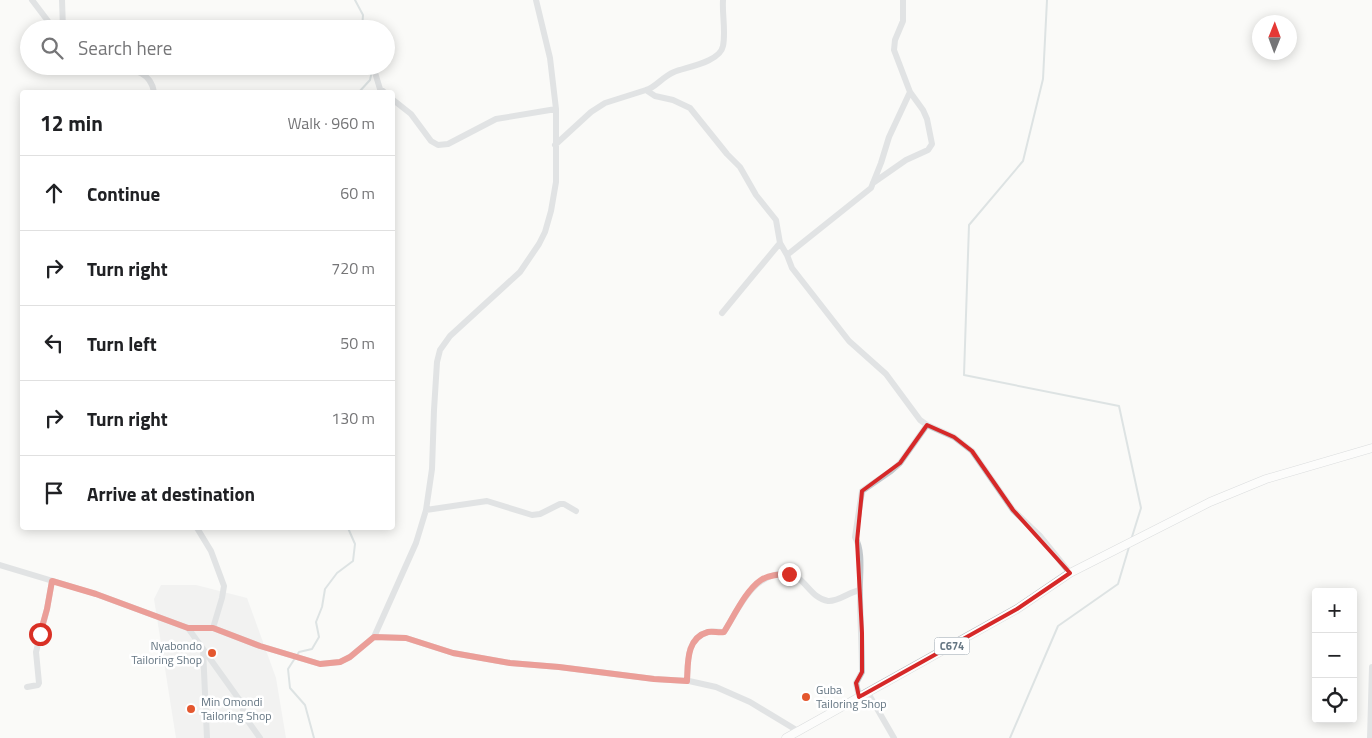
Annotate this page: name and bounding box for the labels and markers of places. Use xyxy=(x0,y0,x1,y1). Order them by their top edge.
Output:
place label: Nyabondo Tailoring Shop xyxy=(131,636,202,669)
marker: Nyabondo Tailoring Shop xyxy=(206,647,218,659)
place label: Guba Tailoring Shop xyxy=(816,680,887,713)
marker: Guba Tailoring Shop xyxy=(800,691,812,703)
place label: Min Omondi Tailoring Shop xyxy=(201,692,272,725)
marker: Min Omondi Tailoring Shop xyxy=(185,703,197,715)

